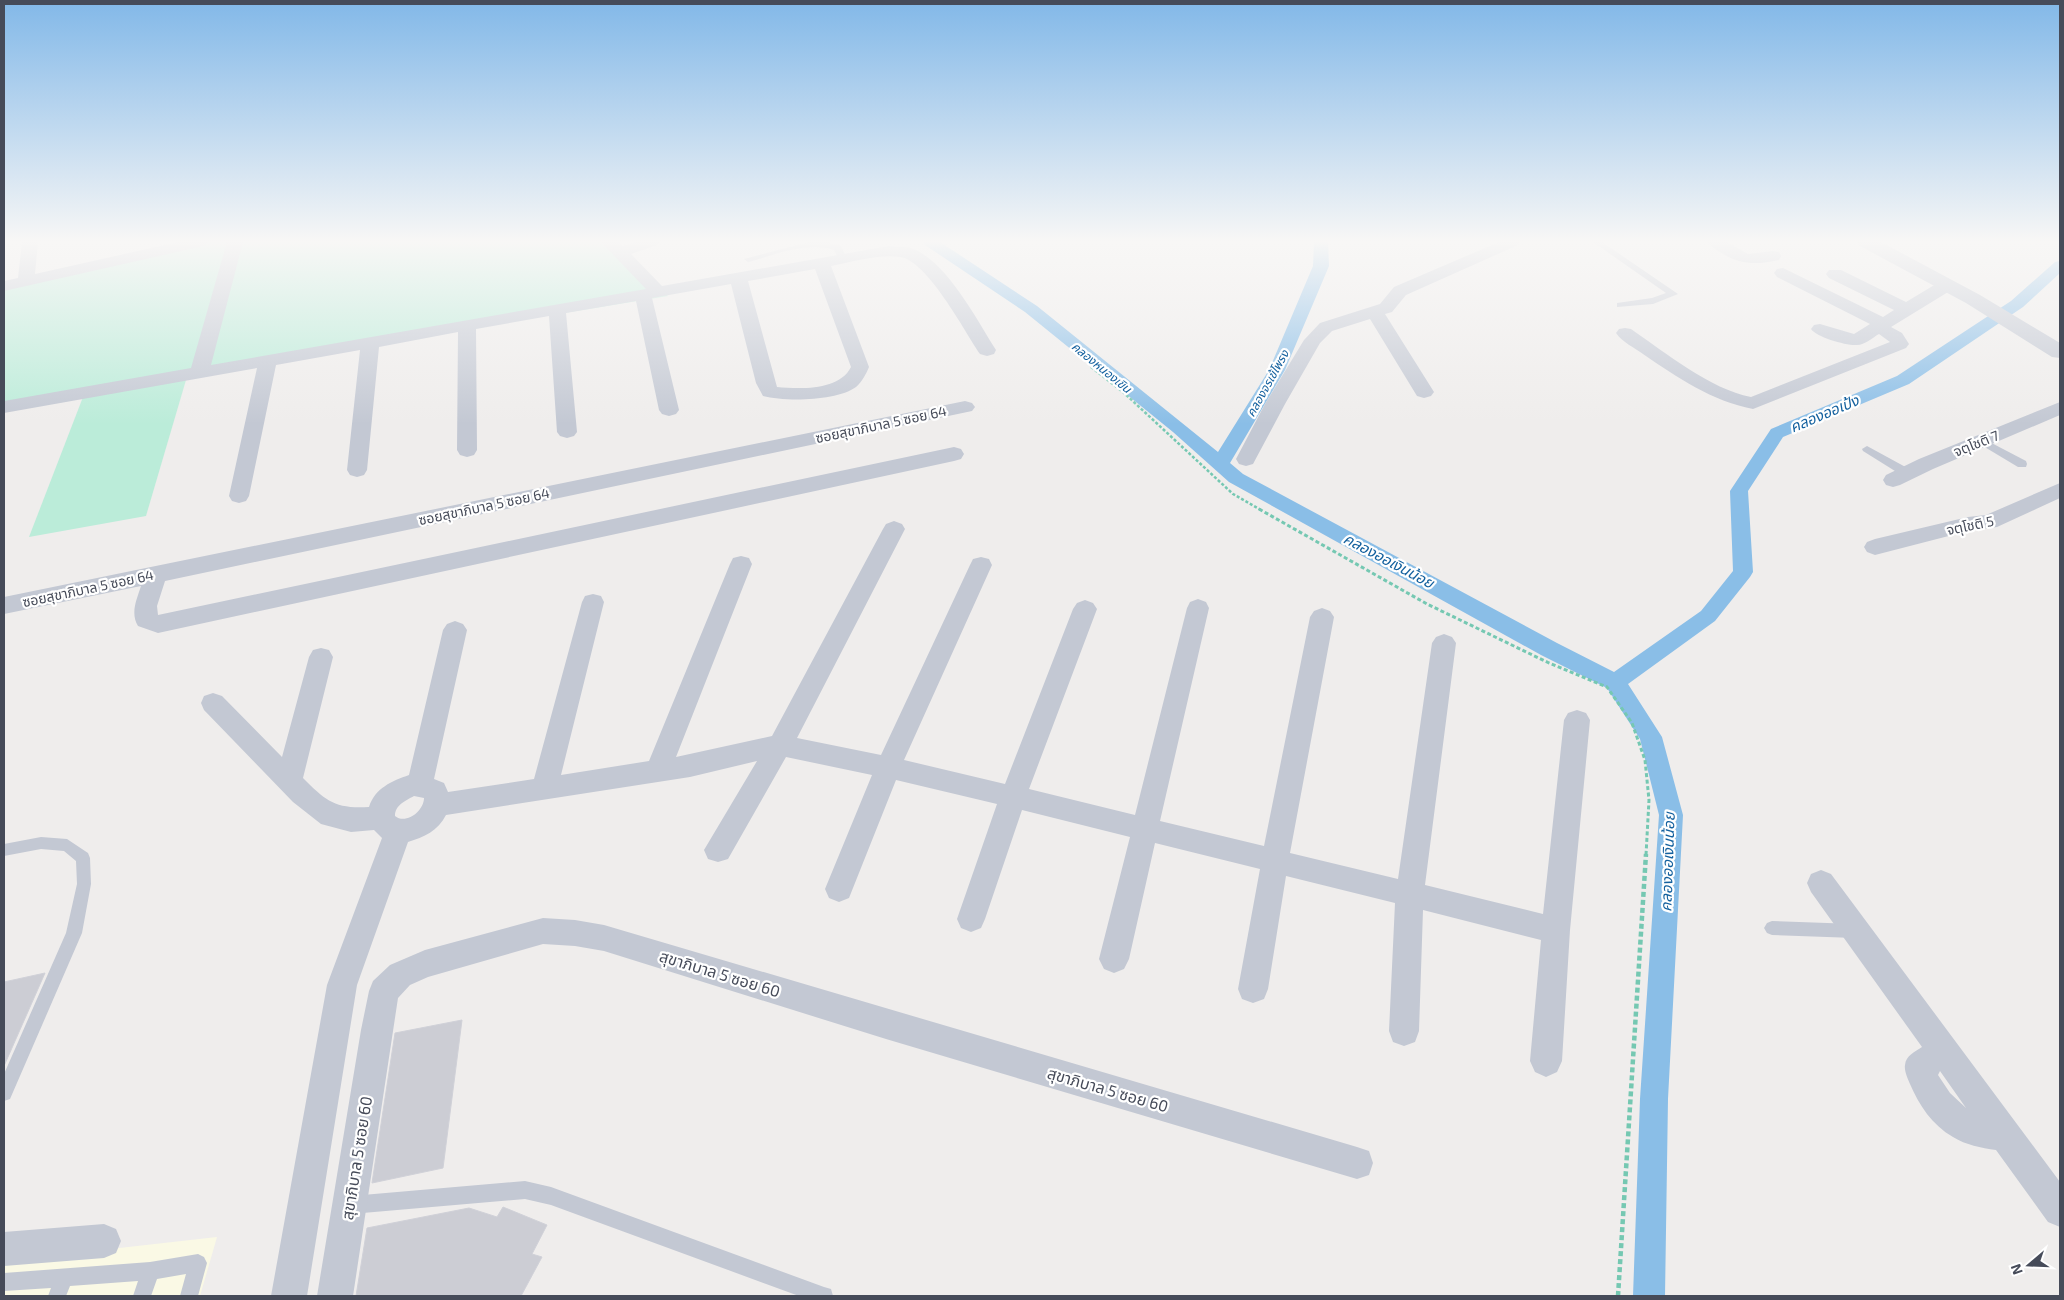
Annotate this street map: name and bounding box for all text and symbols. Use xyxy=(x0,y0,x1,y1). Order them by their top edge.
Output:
water label: คลองหนองเขิน xyxy=(1069,339,1135,396)
water label: คลองจรเข้โพรง xyxy=(1243,347,1291,419)
water label: คลองออเป้ง xyxy=(1787,390,1862,436)
street label: ซอยสุขาภิบาล 5 ซอย 64 xyxy=(814,402,948,447)
street label: จตุโชติ 7 xyxy=(1951,426,2002,461)
street label: ซอยสุขาภิบาล 5 ซอย 64 xyxy=(417,484,551,529)
street label: จตุโชติ 5 xyxy=(1945,512,1995,539)
water label: คลองออเงินน้อย xyxy=(1341,529,1438,592)
street label: ซอยสุขาภิบาล 5 ซอย 64 xyxy=(21,566,155,611)
water label: คลองออเงินน้อย xyxy=(1656,811,1678,912)
street label: สุขาภิบาล 5 ซอย 60 xyxy=(657,946,783,1001)
street label: สุขาภิบาล 5 ซอย 60 xyxy=(1045,1063,1171,1116)
street label: สุขาภิบาล 5 ซอย 60 xyxy=(337,1095,376,1221)
north arrow xyxy=(2004,1240,2054,1290)
text: N xyxy=(2007,1262,2026,1277)

